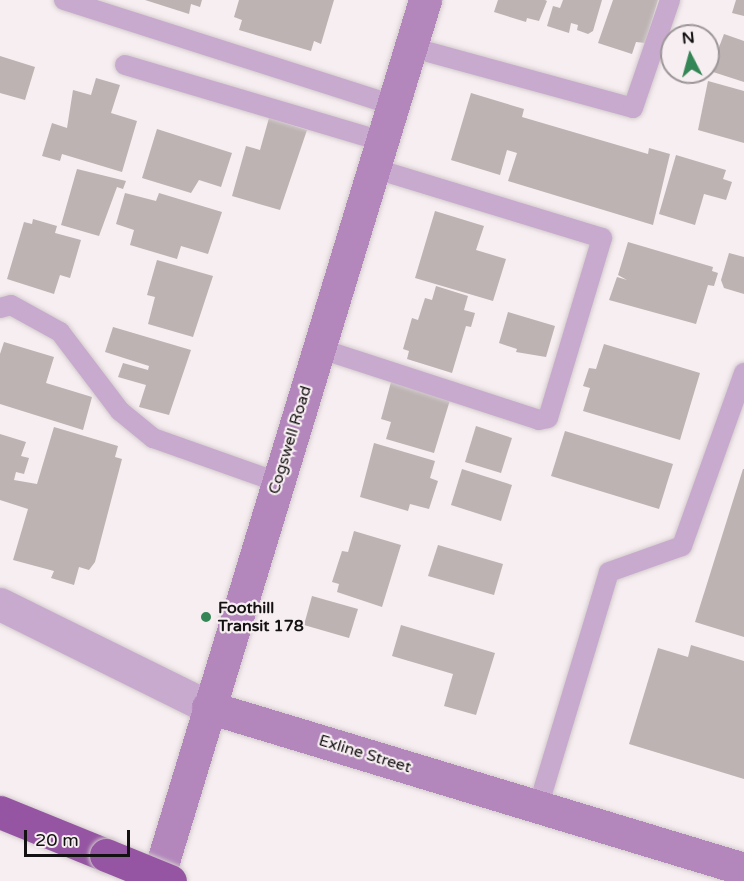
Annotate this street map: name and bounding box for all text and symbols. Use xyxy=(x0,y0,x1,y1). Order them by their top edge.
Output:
north arrow xyxy=(660,24,720,84)
text: N xyxy=(681,27,696,49)
street label: Cogswell Road xyxy=(264,384,316,496)
place label: Foothill Transit 178 xyxy=(218,598,304,636)
marker: Foothill Transit 178 xyxy=(199,610,213,624)
street label: Exline Street xyxy=(317,731,413,777)
scale bar xyxy=(27,818,134,856)
text: 20 m xyxy=(35,829,79,851)

